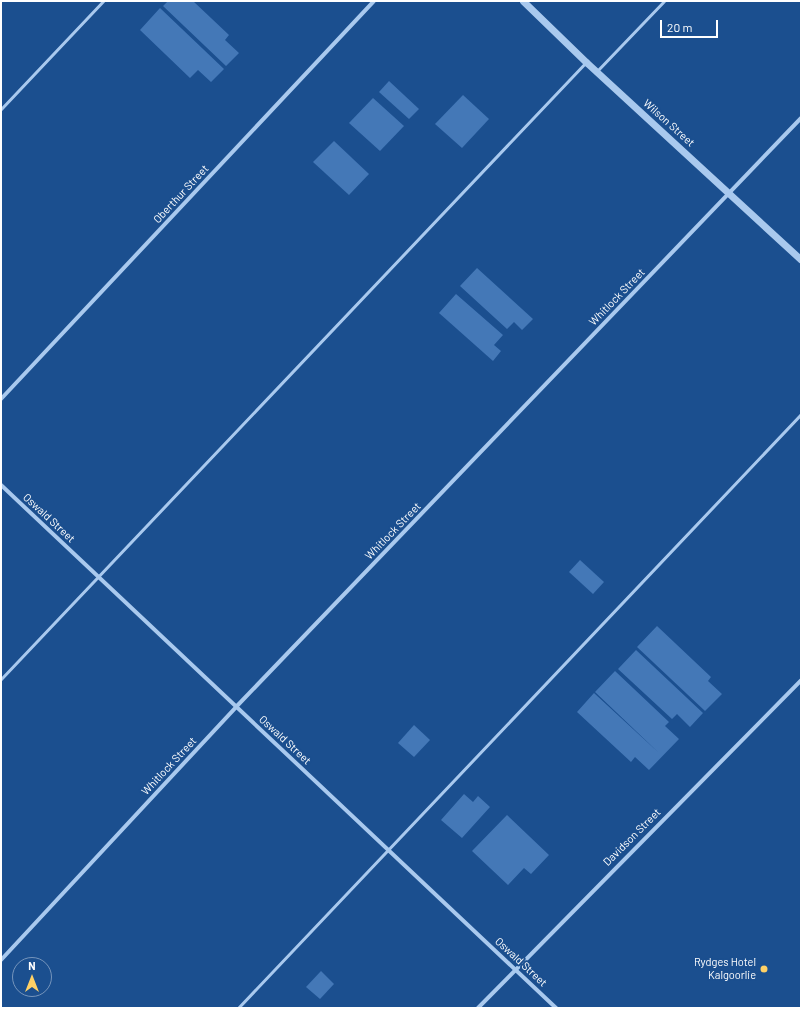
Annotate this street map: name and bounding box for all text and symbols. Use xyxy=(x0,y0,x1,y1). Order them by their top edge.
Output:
scale bar xyxy=(662,12,720,38)
text: 20 m xyxy=(667,20,693,34)
street label: Wilson Street xyxy=(641,97,697,149)
street label: Oberthur Street xyxy=(151,162,211,226)
street label: Whitlock Street xyxy=(586,266,648,328)
street label: Oswald Street xyxy=(20,491,78,545)
street label: Whitlock Street xyxy=(362,500,424,562)
street label: Oswald Street xyxy=(256,713,314,767)
street label: Whitlock Street xyxy=(139,734,199,798)
street label: Davidson Street xyxy=(601,806,663,868)
street label: Oswald Street xyxy=(492,935,550,989)
place label: Rydges Hotel Kalgoorlie xyxy=(694,956,756,982)
north arrow xyxy=(12,957,52,997)
text: N xyxy=(28,959,36,972)
marker: Rydges Hotel Kalgoorlie xyxy=(759,964,769,974)

